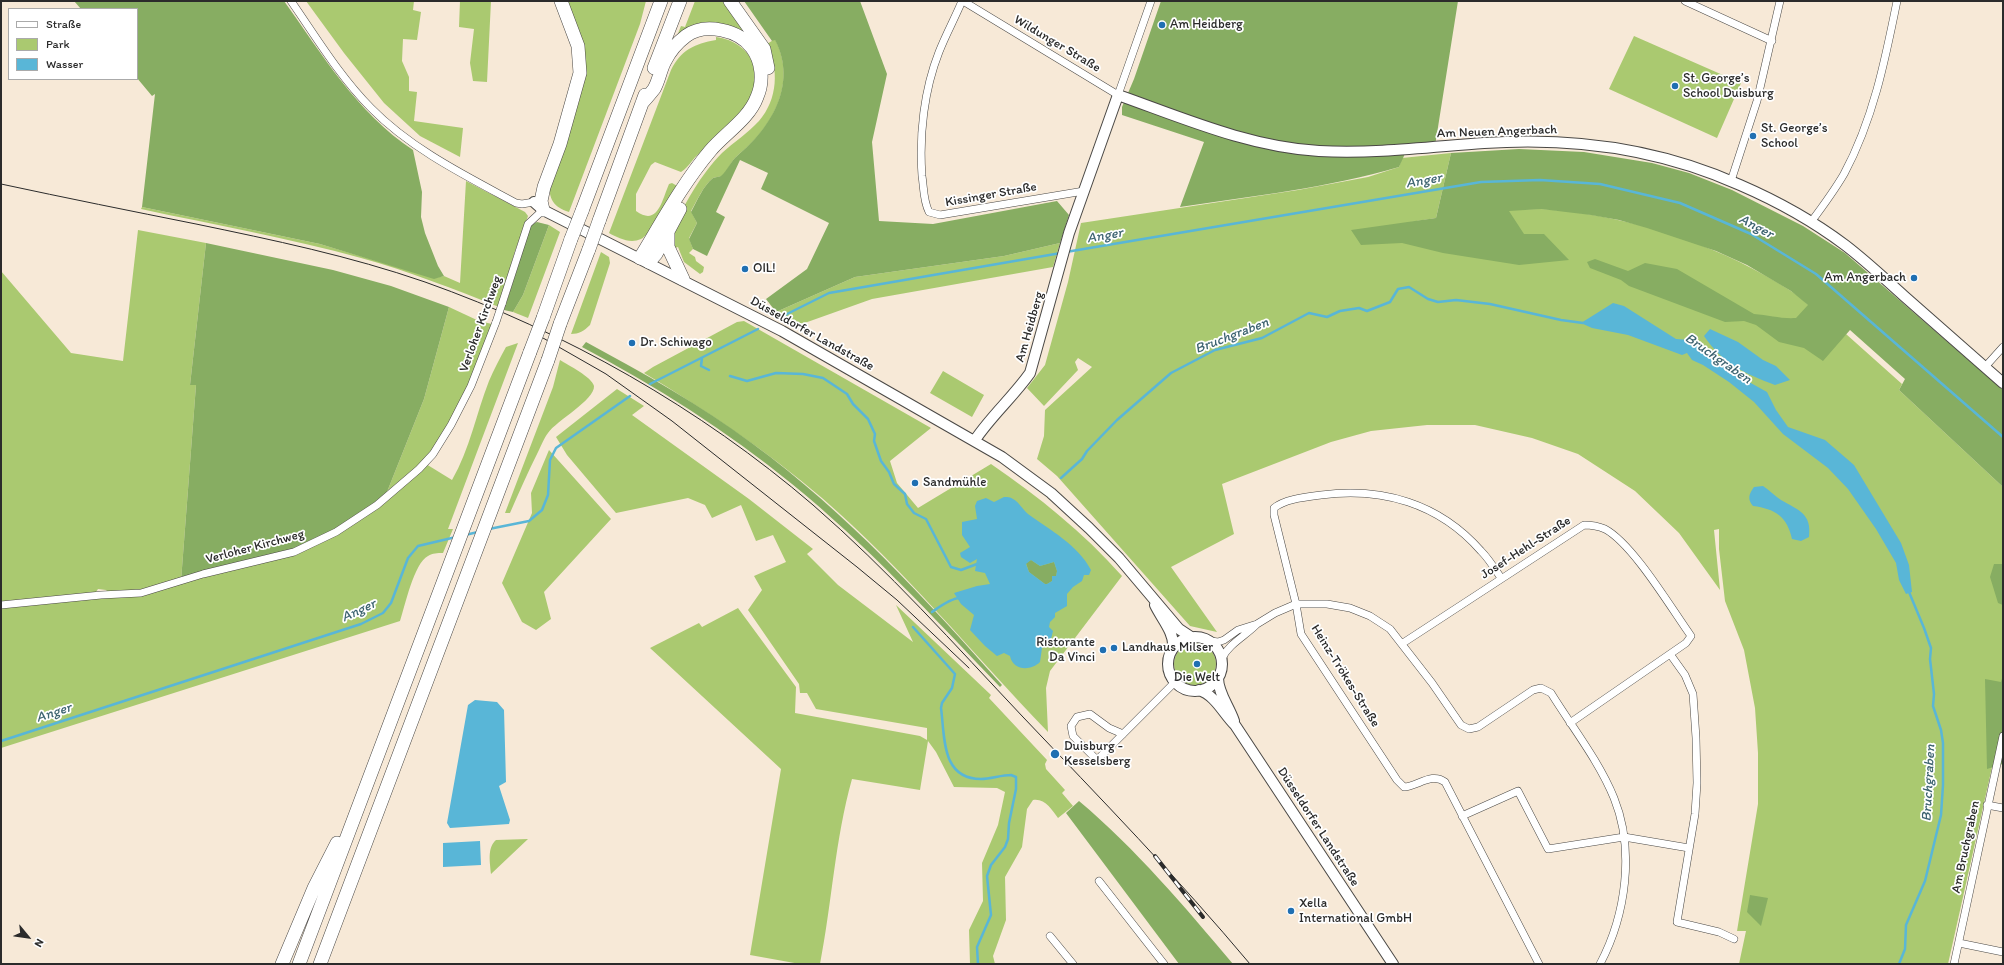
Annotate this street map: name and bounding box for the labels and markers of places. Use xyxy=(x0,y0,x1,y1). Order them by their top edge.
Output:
place label: Am Heidberg xyxy=(1170,17,1243,33)
marker: Am Heidberg xyxy=(1157,20,1167,30)
place label: St. George’s School Duisburg xyxy=(1683,71,1774,102)
marker: St. George’s School Duisburg xyxy=(1670,81,1680,91)
place label: St. George’s School xyxy=(1761,121,1827,152)
marker: St. George’s School xyxy=(1748,131,1758,141)
place label: OIL! xyxy=(753,261,776,277)
marker: OIL! xyxy=(740,264,750,274)
place label: Am Angerbach xyxy=(1824,270,1906,286)
marker: Am Angerbach xyxy=(1909,273,1919,283)
place label: Dr. Schiwago xyxy=(640,335,712,351)
marker: Dr. Schiwago xyxy=(627,338,637,348)
place label: Sandmühle xyxy=(923,475,986,491)
marker: Sandmühle xyxy=(910,478,920,488)
place label: Ristorante Da Vinci xyxy=(1036,635,1095,666)
place label: Landhaus Milser xyxy=(1122,640,1213,656)
marker: Landhaus Milser xyxy=(1109,643,1119,653)
marker: Ristorante Da Vinci xyxy=(1098,645,1108,655)
marker: Die Welt xyxy=(1192,659,1202,669)
place label: Die Welt xyxy=(1174,670,1220,686)
place label: Duisburg - Kesselsberg xyxy=(1064,739,1130,770)
marker: Duisburg - Kesselsberg xyxy=(1049,748,1061,760)
place label: Xella International GmbH xyxy=(1299,896,1412,927)
marker: Xella International GmbH xyxy=(1286,906,1296,916)

